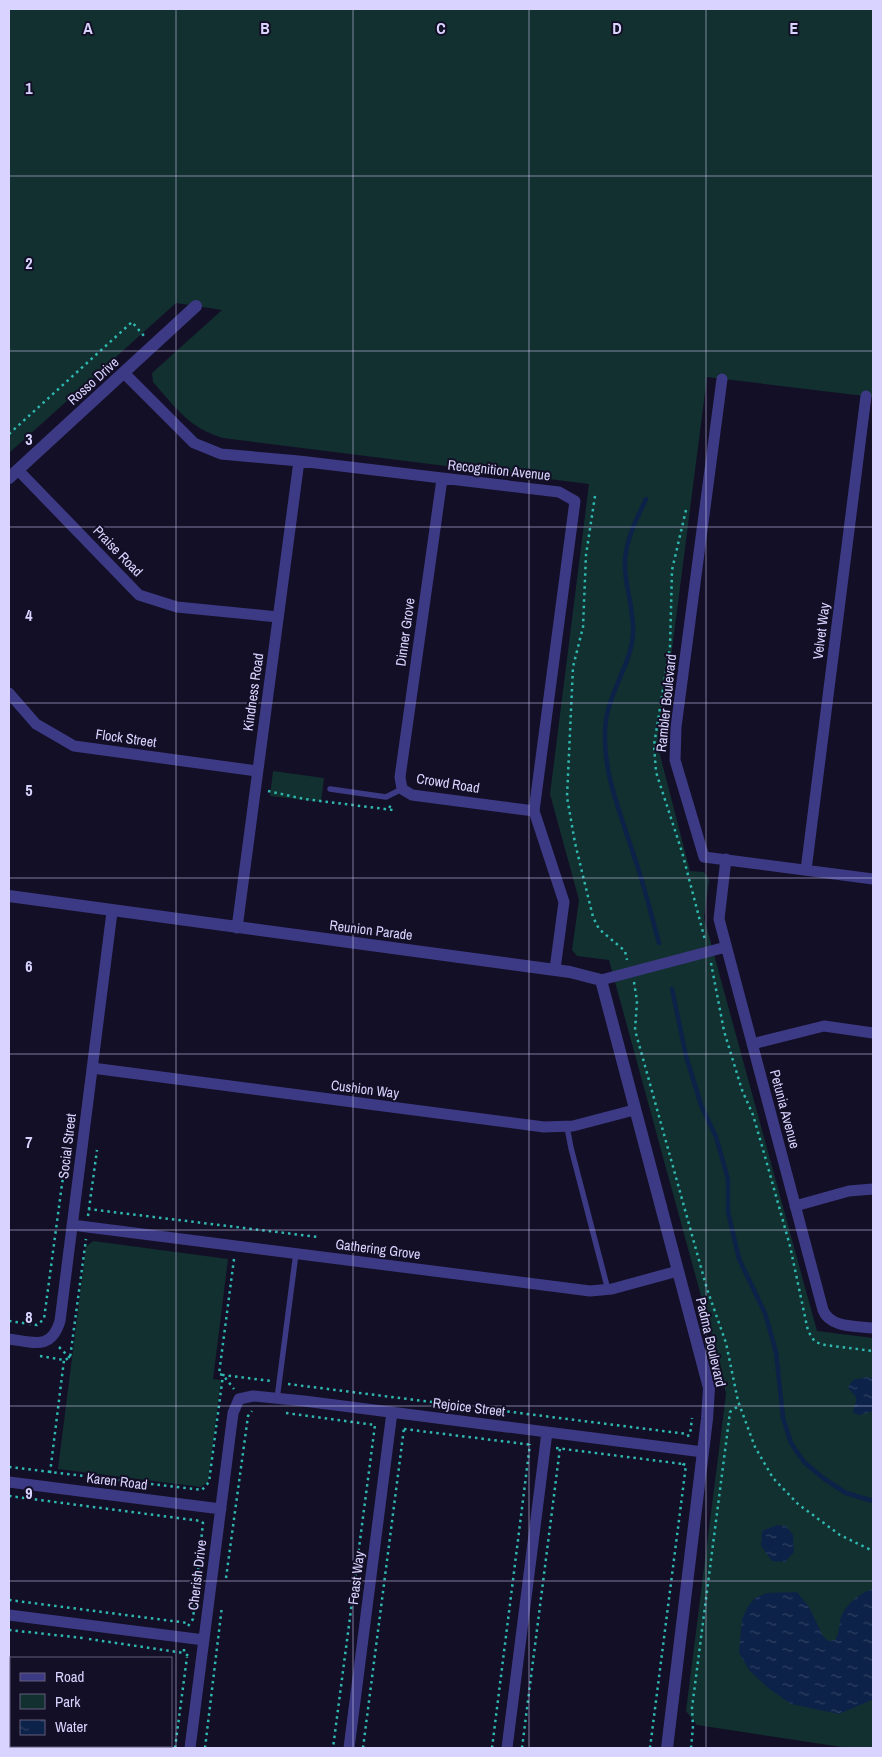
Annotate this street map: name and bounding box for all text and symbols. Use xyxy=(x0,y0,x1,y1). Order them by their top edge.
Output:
text: A xyxy=(83,17,93,39)
text: B xyxy=(260,17,270,39)
text: C xyxy=(436,17,446,39)
text: D xyxy=(612,17,622,39)
text: E xyxy=(790,17,799,39)
text: 1 xyxy=(25,77,33,99)
text: 2 xyxy=(25,252,33,274)
street label: Rosso Drive xyxy=(64,353,122,409)
text: 3 xyxy=(25,428,33,450)
street label: Recognition Avenue xyxy=(447,456,551,484)
street label: Praise Road xyxy=(89,522,147,580)
street label: Dinner Grove xyxy=(391,597,419,667)
street label: Velvet Way xyxy=(809,601,833,660)
text: 4 xyxy=(25,604,33,626)
street label: Kindness Road xyxy=(239,652,267,732)
street label: Rambler Boulevard xyxy=(652,653,680,753)
street label: Flock Street xyxy=(94,725,158,751)
street label: Crowd Road xyxy=(415,769,481,797)
text: 5 xyxy=(25,779,33,801)
street label: Reunion Parade xyxy=(328,916,414,944)
text: 6 xyxy=(25,955,33,977)
street label: Petunia Avenue xyxy=(766,1068,804,1150)
street label: Cushion Way xyxy=(330,1076,400,1102)
street label: Social Street xyxy=(54,1112,80,1180)
text: 7 xyxy=(25,1131,33,1153)
street label: Gathering Grove xyxy=(334,1235,422,1263)
street label: Padma Boulevard xyxy=(692,1296,730,1388)
text: 8 xyxy=(25,1306,33,1328)
street label: Rejoice Street xyxy=(432,1394,506,1420)
street label: Karen Road xyxy=(85,1468,149,1494)
text: 9 xyxy=(25,1482,33,1504)
street label: Cherish Drive xyxy=(184,1539,210,1611)
street label: Feast Way xyxy=(344,1550,368,1606)
legend xyxy=(10,1657,172,1747)
text: Road xyxy=(55,1666,84,1687)
text: Park xyxy=(55,1691,81,1712)
text: Water xyxy=(55,1716,87,1737)

